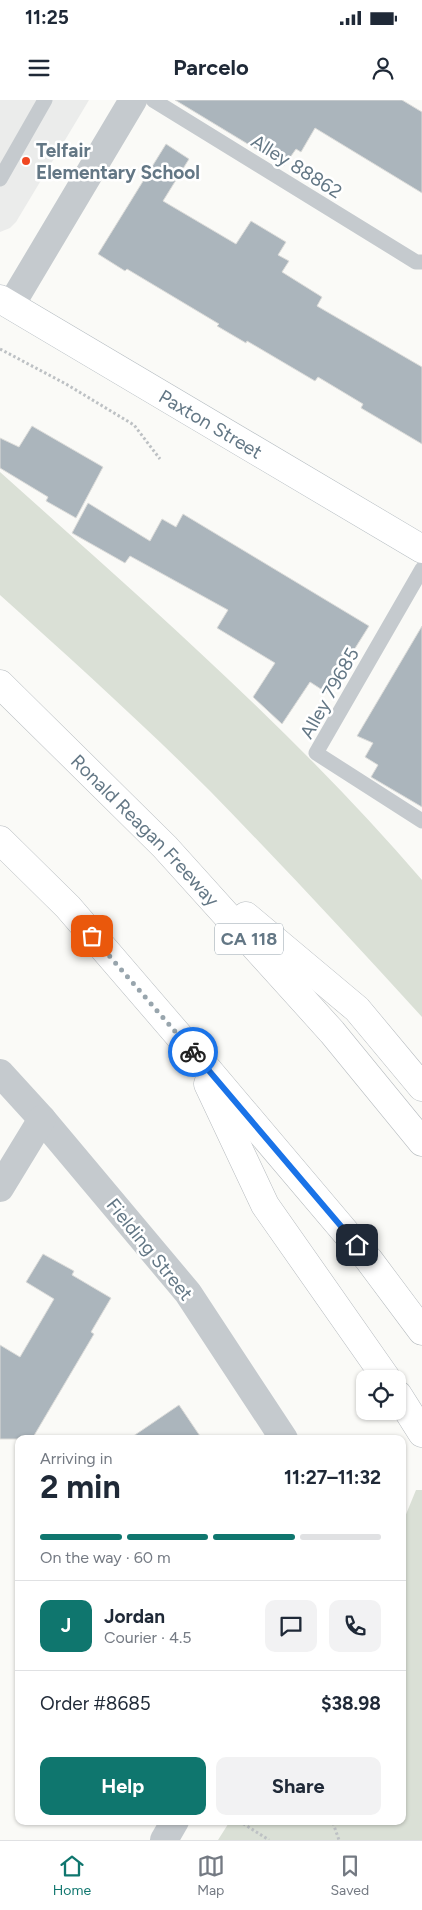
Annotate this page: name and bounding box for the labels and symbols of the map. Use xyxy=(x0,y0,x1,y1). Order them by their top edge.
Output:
street label: Alley 88862 xyxy=(247,130,346,203)
place label: Telfair Elementary School xyxy=(36,139,200,184)
marker: Telfair Elementary School xyxy=(20,155,32,167)
street label: Paxton Street xyxy=(155,385,266,464)
street label: Alley 79685 xyxy=(295,644,364,743)
street label: Ronald Reagan Freeway xyxy=(66,750,224,911)
pin xyxy=(71,915,113,957)
road number: CA 118 xyxy=(215,924,283,954)
courier xyxy=(168,1027,218,1077)
street label: Fielding Street xyxy=(102,1194,198,1305)
pin xyxy=(336,1224,378,1266)

